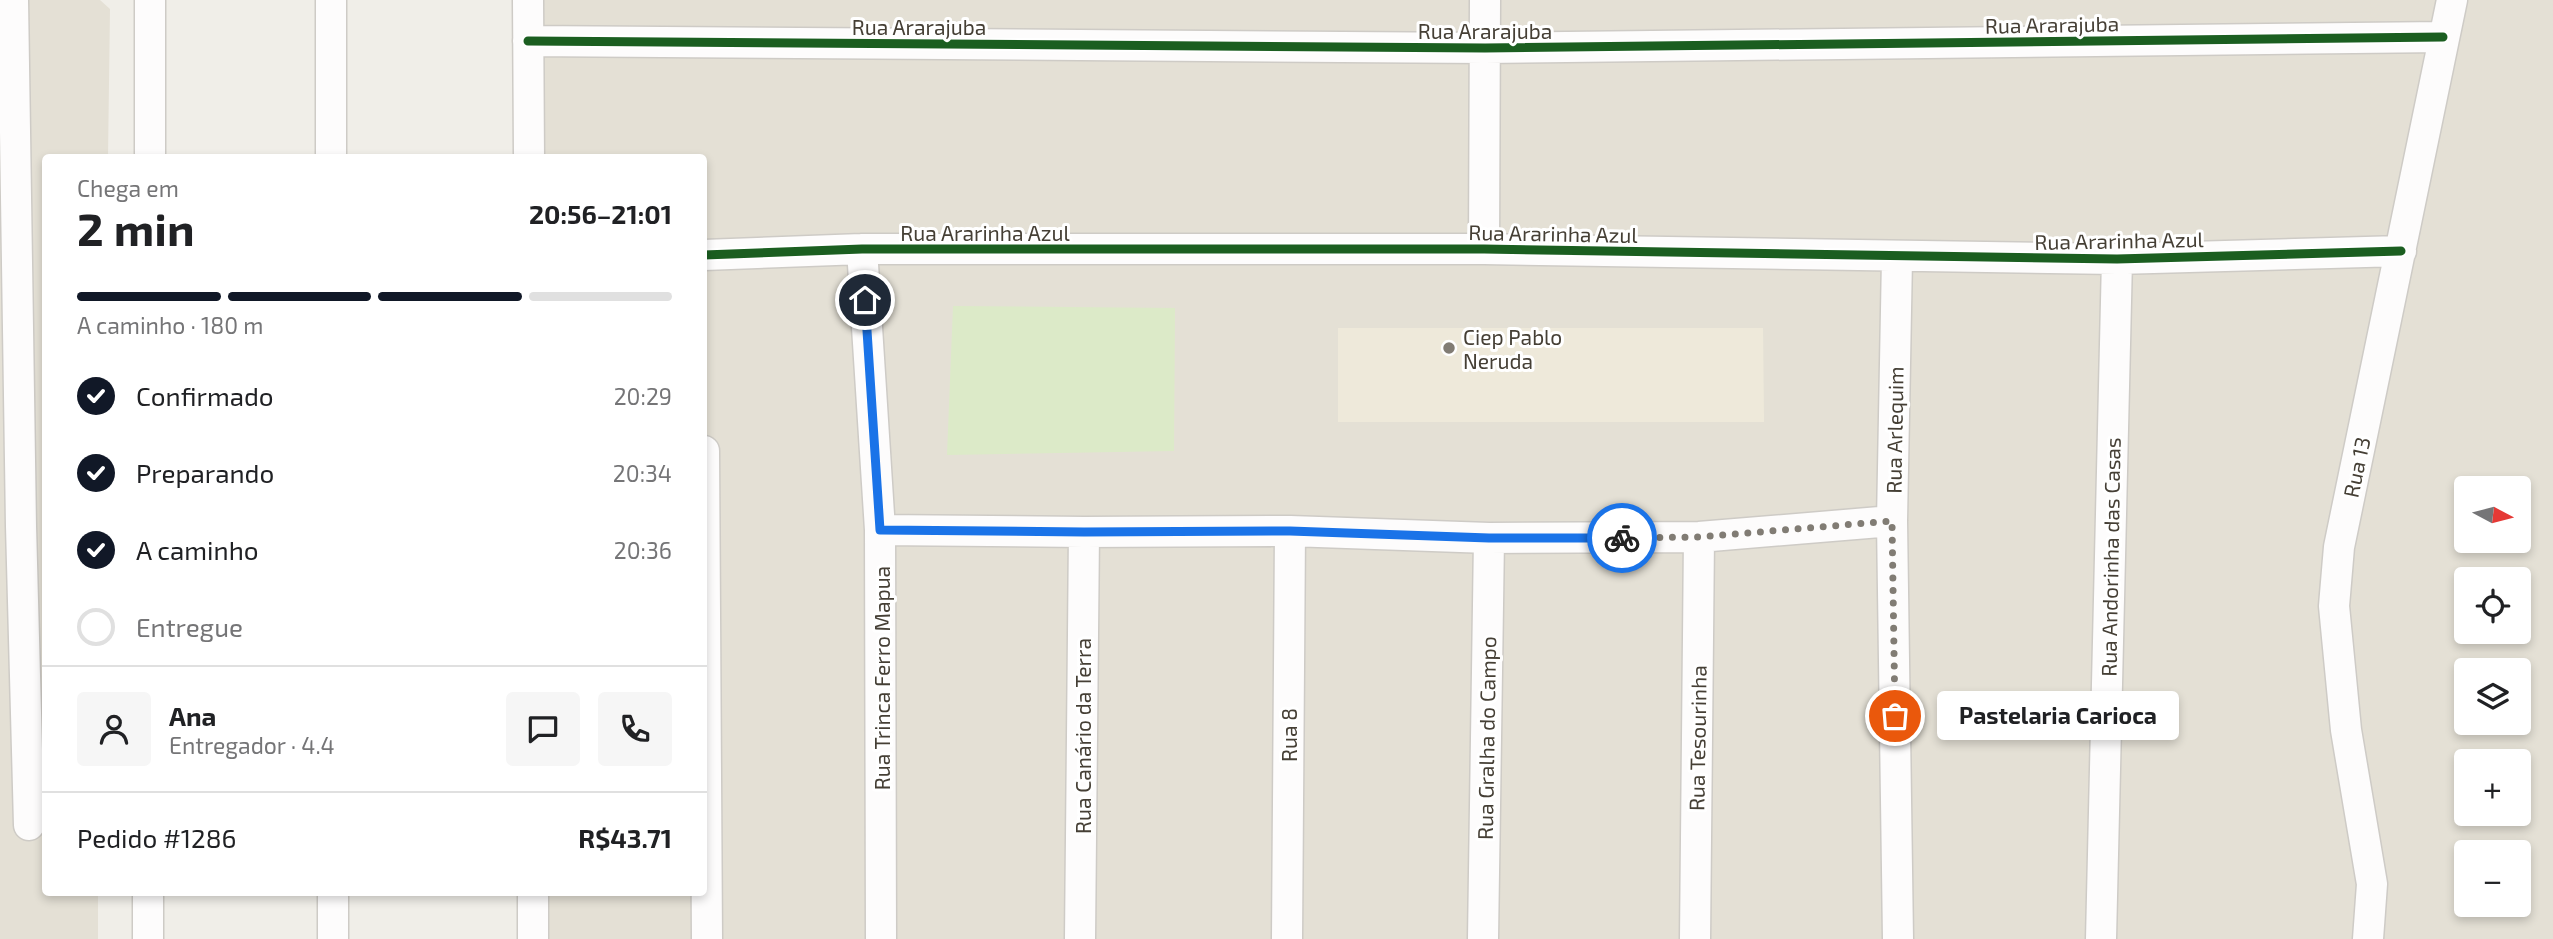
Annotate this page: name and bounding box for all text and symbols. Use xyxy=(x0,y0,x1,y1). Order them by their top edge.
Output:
street label: Rua Ararajuba xyxy=(1985,10,2119,39)
street label: Rua Ararajuba xyxy=(852,14,986,40)
street label: Rua Ararajuba xyxy=(1418,18,1552,44)
text: Chega em xyxy=(77,174,179,202)
text: 20:56–21:01 xyxy=(529,198,672,229)
text: 2 min xyxy=(77,200,195,255)
street label: Rua Ararinha Azul xyxy=(1468,219,1639,247)
street label: Rua Ararinha Azul xyxy=(900,220,1070,245)
street label: Rua Ararinha Azul xyxy=(2034,226,2205,254)
pin xyxy=(835,270,895,330)
icon: home xyxy=(846,281,884,319)
text: A caminho · 180 m xyxy=(77,311,263,339)
place label: Ciep Pablo Neruda xyxy=(1463,324,1562,373)
marker: Ciep Pablo Neruda xyxy=(1441,340,1457,356)
street label: Rua Arlequim xyxy=(1880,366,1908,494)
icon: check xyxy=(77,377,115,415)
text: Confirmado xyxy=(136,380,274,411)
text: 20:29 xyxy=(614,382,672,410)
street label: Rua 13 xyxy=(2337,434,2375,500)
street label: Rua Andorinha das Casas xyxy=(2095,437,2125,677)
icon: check xyxy=(77,454,115,492)
text: Preparando xyxy=(136,457,274,488)
text: 20:34 xyxy=(613,459,672,487)
north arrow xyxy=(2454,476,2530,553)
map controls xyxy=(2454,476,2531,917)
courier xyxy=(1587,503,1657,573)
icon: bike xyxy=(1603,519,1641,557)
icon: check xyxy=(77,531,115,569)
text: A caminho xyxy=(136,534,259,565)
text: 20:36 xyxy=(614,536,672,564)
street label: Rua Trinca Ferro Mapua xyxy=(869,566,894,790)
button: locate xyxy=(2454,567,2531,644)
text: Entregue xyxy=(136,611,243,642)
street label: Rua Gralha do Campo xyxy=(1472,636,1500,840)
street label: Rua Canário da Terra xyxy=(1070,638,1095,834)
button: layers xyxy=(2454,658,2531,735)
street label: Rua Tesourinha xyxy=(1683,665,1711,811)
pin xyxy=(1865,686,1925,746)
button: person xyxy=(77,692,151,766)
button: chat xyxy=(506,692,580,766)
button: phone xyxy=(598,692,672,766)
callout: Pastelaria Carioca xyxy=(1937,692,2178,740)
icon: bag xyxy=(1876,697,1914,735)
text: Ana xyxy=(169,700,216,731)
text: Pastelaria Carioca xyxy=(1959,701,2157,729)
street label: Rua 8 xyxy=(1276,708,1301,762)
text: Entregador · 4.4 xyxy=(169,731,335,759)
button: + xyxy=(2454,749,2531,826)
text: Pedido #1286 xyxy=(77,822,236,853)
text: R$43.71 xyxy=(578,822,672,853)
button: − xyxy=(2454,840,2531,917)

